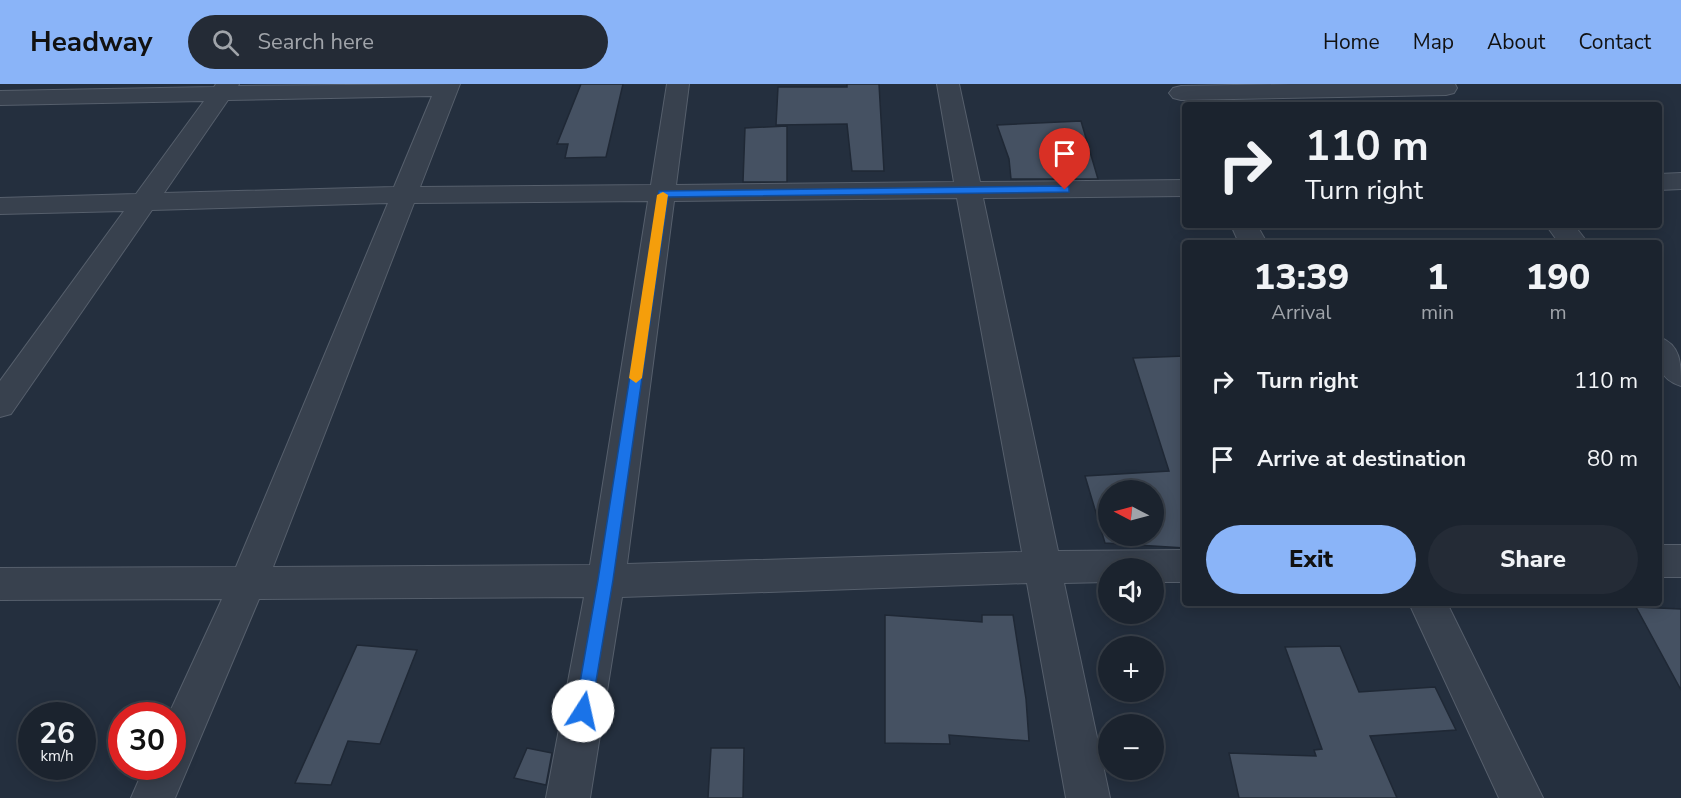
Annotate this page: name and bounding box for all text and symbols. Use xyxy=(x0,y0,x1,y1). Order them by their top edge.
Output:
search box xyxy=(188,15,608,69)
text: Headway xyxy=(30,23,152,61)
icon: search xyxy=(209,26,242,59)
text: Search here xyxy=(257,27,374,57)
text: Home xyxy=(1323,28,1380,56)
text: Map xyxy=(1413,28,1454,56)
text: About xyxy=(1487,28,1545,56)
text: Contact xyxy=(1578,28,1651,56)
text: 110 m xyxy=(1305,118,1429,175)
icon: right xyxy=(1206,126,1284,204)
pin xyxy=(1039,128,1090,190)
icon: arrive xyxy=(1048,137,1081,170)
text: Turn right xyxy=(1305,172,1423,209)
text: 13:39 xyxy=(1254,253,1349,302)
text: 1 xyxy=(1427,253,1448,302)
text: 190 xyxy=(1526,253,1590,302)
text: Arrival xyxy=(1271,299,1332,326)
text: min xyxy=(1421,299,1454,326)
text: m xyxy=(1549,299,1567,326)
icon: right xyxy=(1206,365,1239,398)
text: Turn right xyxy=(1257,366,1358,396)
text: 110 m xyxy=(1574,366,1638,396)
icon: arrive xyxy=(1206,443,1239,476)
text: Arrive at destination xyxy=(1257,444,1466,474)
text: 80 m xyxy=(1587,444,1638,474)
north arrow xyxy=(1098,480,1164,546)
map controls xyxy=(1098,480,1164,780)
button: Exit xyxy=(1206,525,1416,594)
button: Share xyxy=(1428,525,1638,594)
button: sound xyxy=(1098,558,1164,624)
button: + xyxy=(1098,636,1164,702)
position arrow xyxy=(551,679,615,743)
speed limit sign: 30 xyxy=(108,702,186,780)
text: 26 xyxy=(39,713,75,754)
button: − xyxy=(1098,714,1164,780)
text: km/h xyxy=(40,746,74,766)

